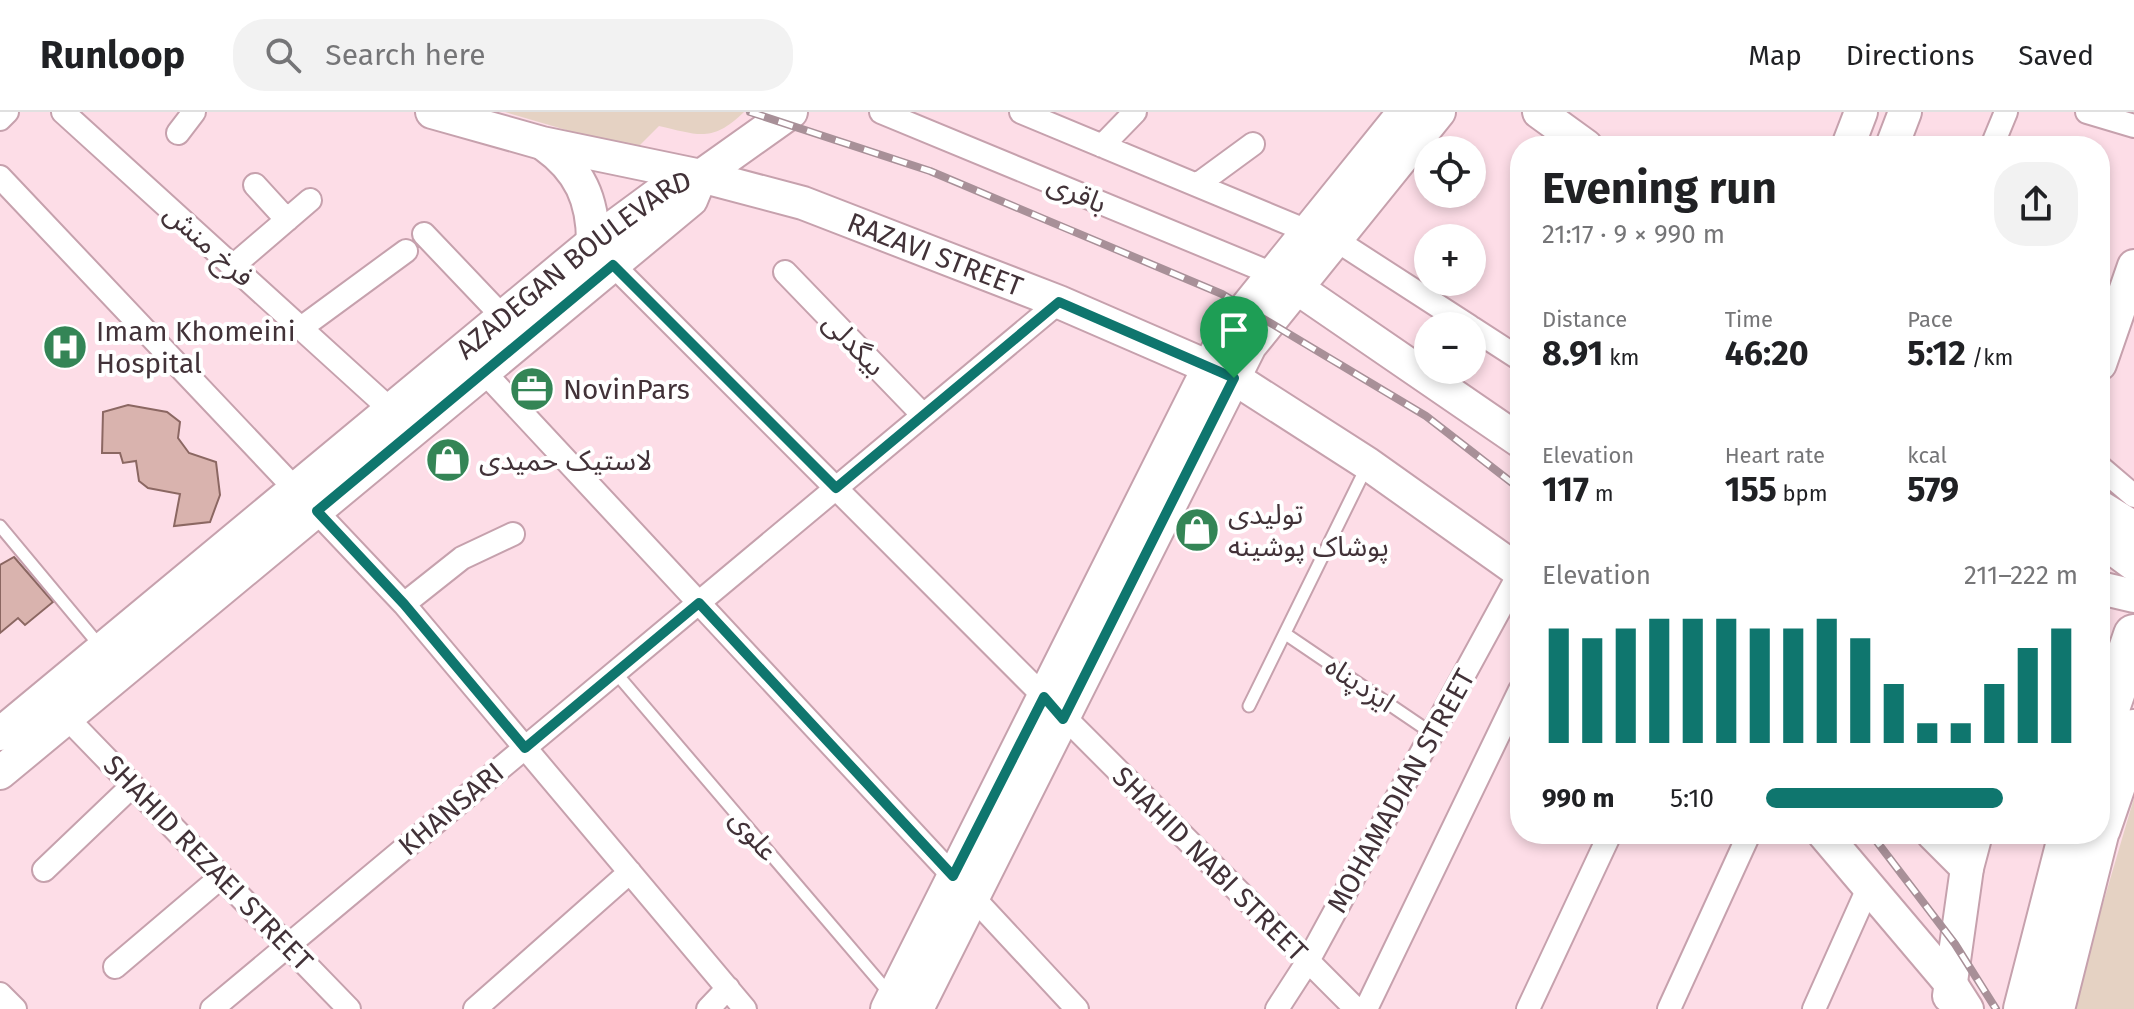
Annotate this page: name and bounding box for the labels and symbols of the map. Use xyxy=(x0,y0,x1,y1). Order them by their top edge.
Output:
street label: AZADEGAN BOULEVARD xyxy=(449,164,695,365)
street label: باقری xyxy=(1043,166,1111,220)
street label: فرخ منش xyxy=(155,196,260,297)
street label: RAZAVI STREET xyxy=(843,205,1028,303)
pin xyxy=(1200,296,1268,378)
street label: بیگدلی xyxy=(816,306,892,382)
place label: Imam Khomeini Hospital xyxy=(96,315,296,380)
hospital icon: Imam Khomeini Hospital xyxy=(41,323,89,371)
office icon: NovinPars xyxy=(508,365,556,413)
place label: NovinPars xyxy=(563,373,690,406)
shop icon: لاستیک حمیدی xyxy=(424,436,472,484)
place label: لاستیک حمیدی xyxy=(479,444,652,477)
place label: تولیدی پوشاک پوشینه xyxy=(1228,498,1389,564)
shop icon: تولیدی پوشاک پوشینه xyxy=(1173,506,1221,554)
street label: ایزدپناه xyxy=(1319,649,1401,720)
street label: MOHAMADIAN STREET xyxy=(1320,663,1482,918)
street label: SHAHID REZAEI STREET xyxy=(97,748,320,978)
street label: KHANSARI xyxy=(392,756,510,862)
street label: SHAHID NABI STREET xyxy=(1106,760,1314,968)
street label: علوی xyxy=(723,803,785,867)

